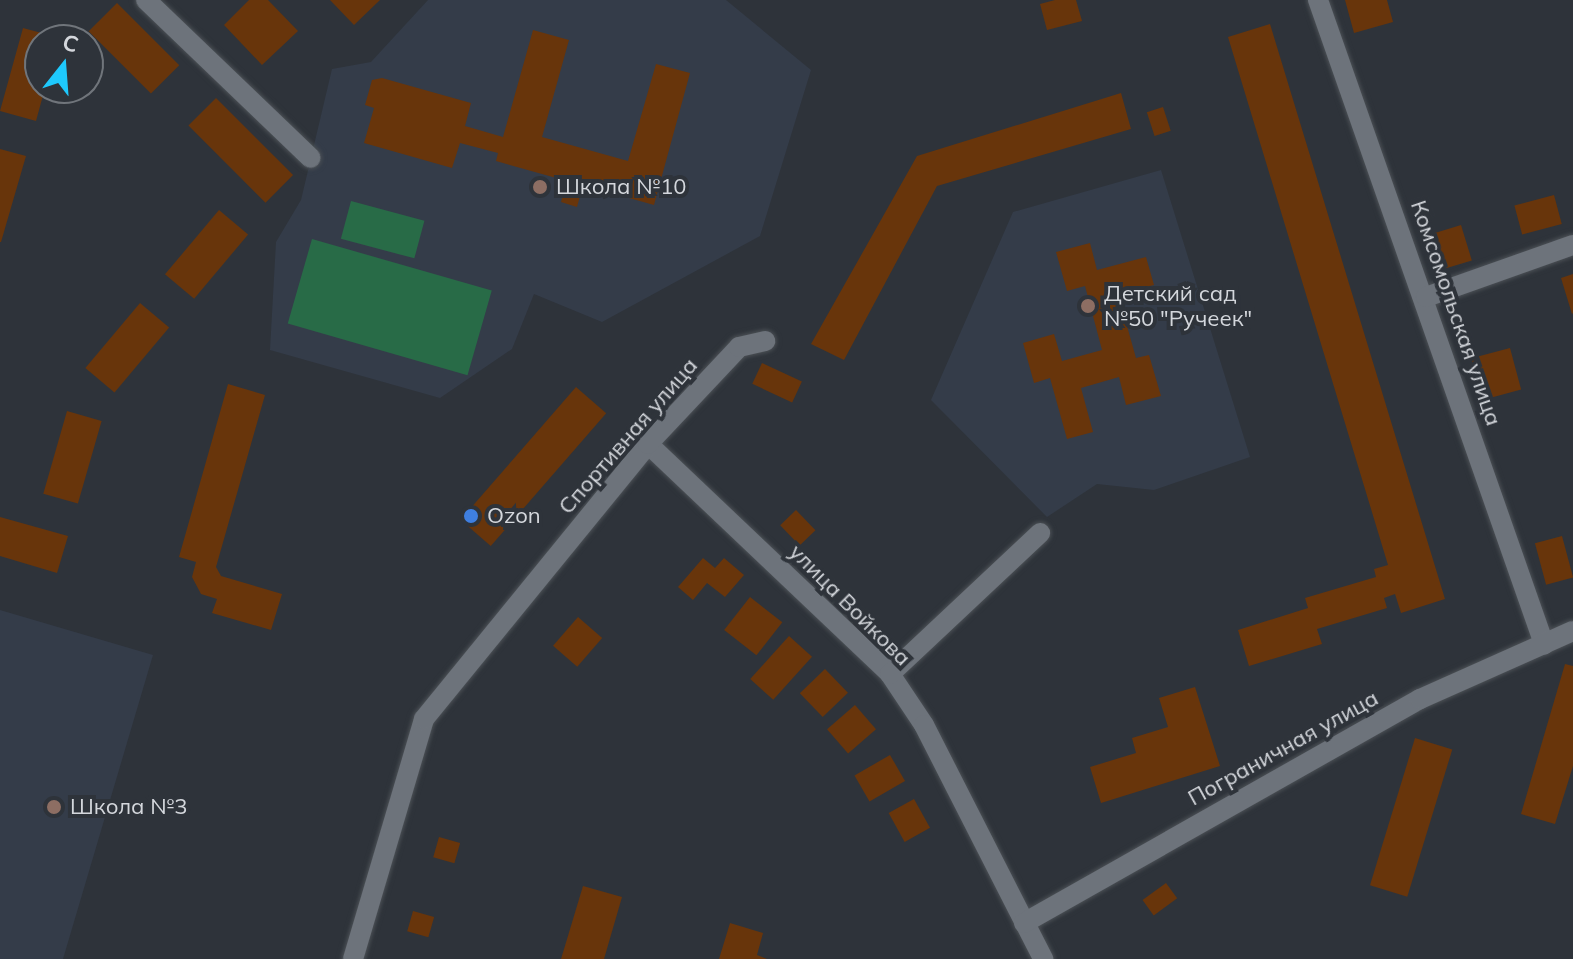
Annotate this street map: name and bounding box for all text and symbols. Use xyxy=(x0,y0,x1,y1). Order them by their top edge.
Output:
north arrow xyxy=(24,24,104,104)
text: С xyxy=(59,27,82,59)
place label: Школа №10 xyxy=(556,174,687,200)
marker: Школа №10 xyxy=(531,178,549,196)
street label: Комсомольская улица xyxy=(1405,197,1507,429)
place label: Детский сад №50 "Ручеек" xyxy=(1104,280,1252,332)
marker: Детский сад №50 "Ручеек" xyxy=(1079,297,1097,315)
street label: Спортивная улица xyxy=(553,353,703,519)
place label: Ozon xyxy=(487,503,541,529)
marker: Ozon xyxy=(462,507,480,525)
street label: улица Войкова xyxy=(784,539,916,671)
street label: Пограничная улица xyxy=(1183,685,1383,811)
place label: Школа №3 xyxy=(70,794,187,820)
marker: Школа №3 xyxy=(45,798,63,816)

